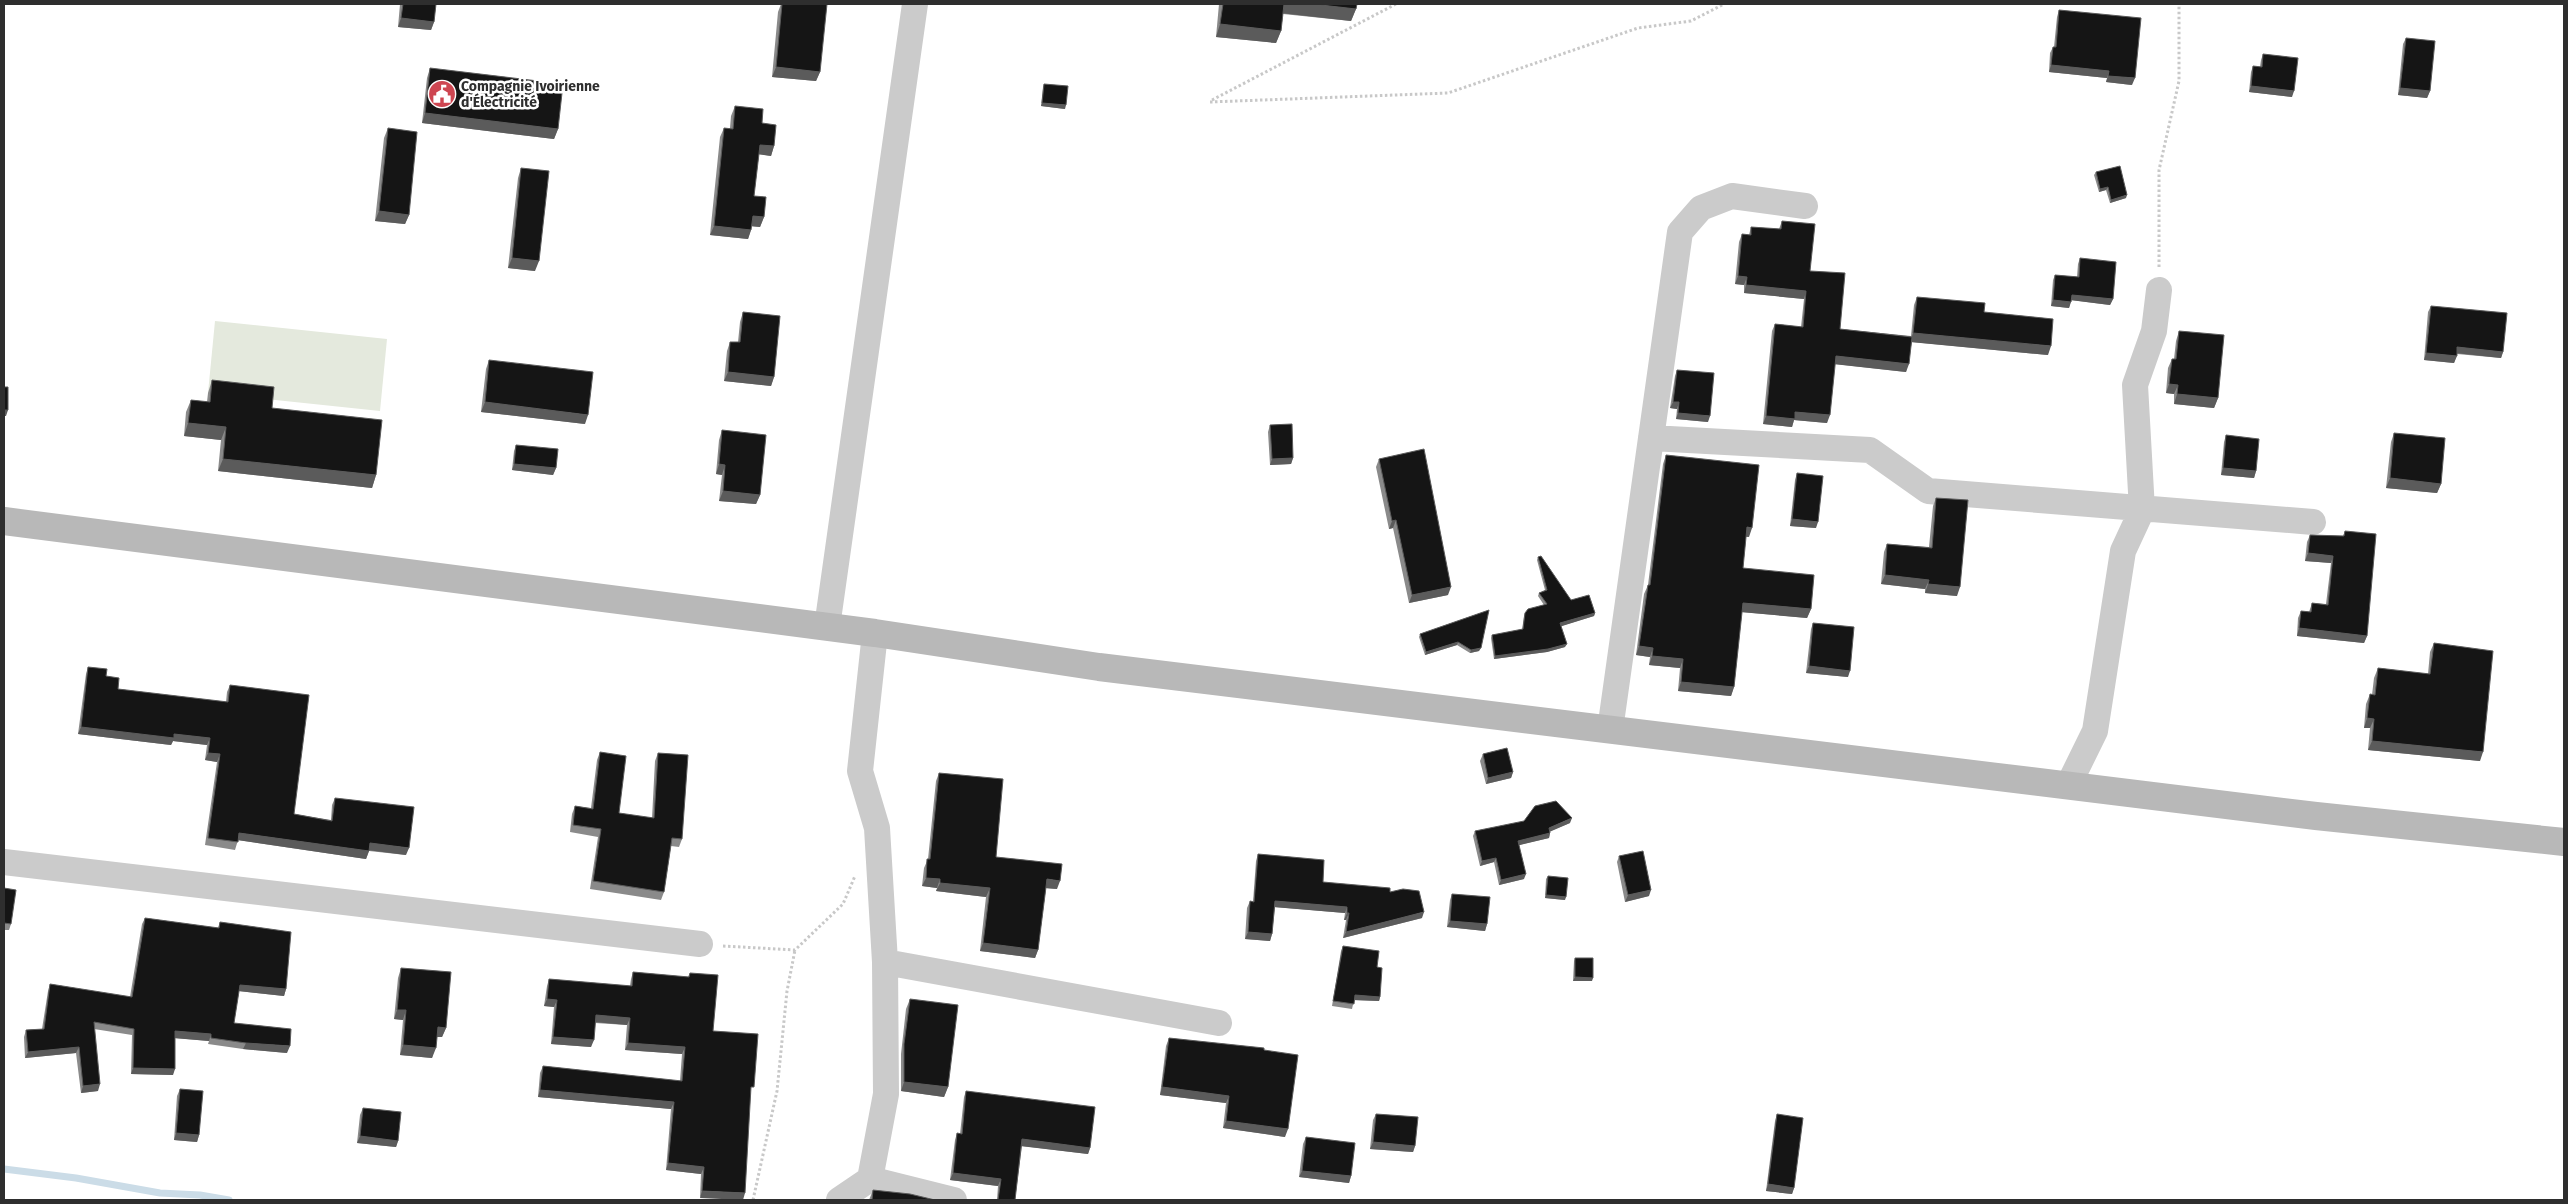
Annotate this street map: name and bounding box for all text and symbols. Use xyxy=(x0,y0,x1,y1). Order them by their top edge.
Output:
place label: Compagnie Ivoirienne d'Électricité xyxy=(461,78,600,111)
public building icon: Compagnie Ivoirienne d'Électricité xyxy=(427,79,457,109)

